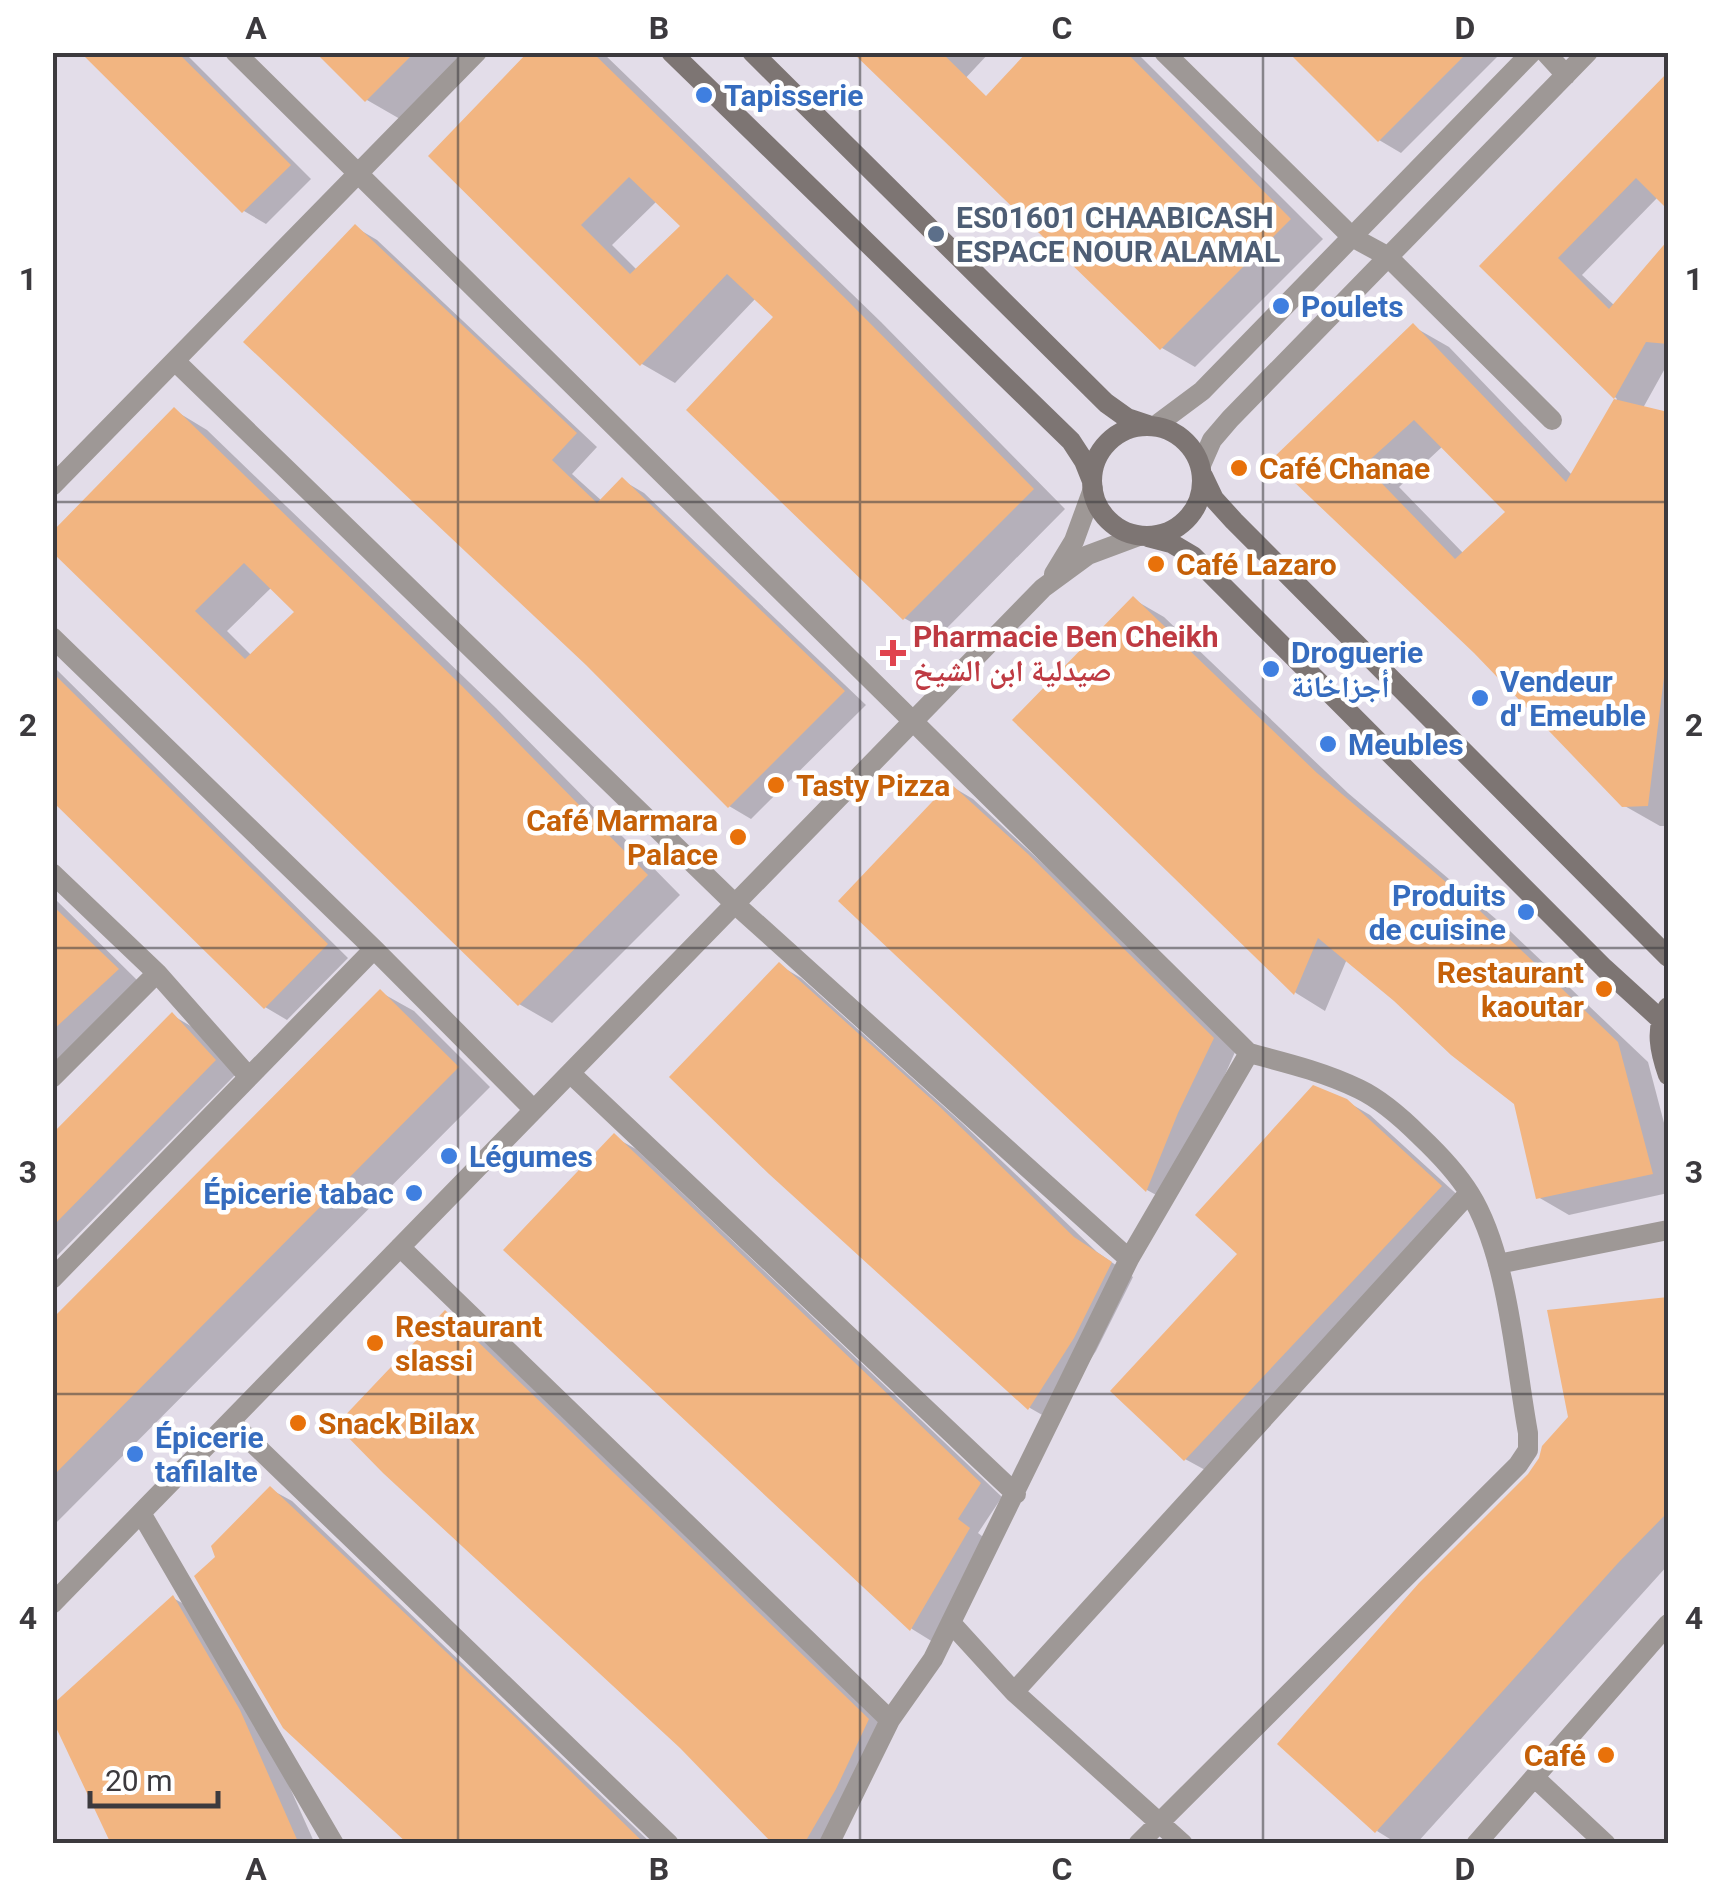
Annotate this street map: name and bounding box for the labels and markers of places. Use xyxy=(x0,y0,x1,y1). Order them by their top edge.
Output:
place label: Tapisserie xyxy=(724,78,863,113)
marker: Tapisserie xyxy=(693,84,715,106)
place label: ES01601 CHAABICASH ESPACE NOUR ALAMAL xyxy=(956,200,1280,269)
marker: ES01601 CHAABICASH ESPACE NOUR ALAMAL xyxy=(925,223,947,245)
place label: Poulets xyxy=(1301,289,1404,324)
marker: Poulets xyxy=(1270,295,1292,317)
place label: Café Chanae xyxy=(1259,451,1430,486)
marker: Café Chanae xyxy=(1228,457,1250,479)
place label: Café Lazaro xyxy=(1176,547,1337,582)
marker: Café Lazaro xyxy=(1145,553,1167,575)
place label: Pharmacie Ben Cheikh صيدلية ابن الشيخ xyxy=(913,619,1218,690)
place label: Droguerie أجزاخانة xyxy=(1291,635,1423,704)
marker: Pharmacie Ben Cheikh صيدلية ابن الشيخ xyxy=(882,642,904,664)
marker: Droguerie أجزاخانة xyxy=(1260,658,1282,680)
place label: Vendeur d' Emeuble xyxy=(1500,664,1646,733)
marker: Vendeur d' Emeuble xyxy=(1469,687,1491,709)
place label: Meubles xyxy=(1348,727,1464,762)
marker: Meubles xyxy=(1317,733,1339,755)
place label: Tasty Pizza xyxy=(796,768,950,803)
marker: Tasty Pizza xyxy=(765,774,787,796)
place label: Café Marmara Palace xyxy=(526,803,718,872)
marker: Café Marmara Palace xyxy=(727,826,749,848)
place label: Produits de cuisine xyxy=(1369,878,1506,947)
marker: Produits de cuisine xyxy=(1515,901,1537,923)
place label: Restaurant kaoutar xyxy=(1437,955,1584,1024)
marker: Restaurant kaoutar xyxy=(1593,978,1615,1000)
place label: Légumes xyxy=(469,1139,593,1174)
marker: Légumes xyxy=(438,1145,460,1167)
place label: Épicerie tabac xyxy=(203,1176,394,1211)
marker: Épicerie tabac xyxy=(403,1182,425,1204)
place label: Restaurant slassi xyxy=(395,1309,542,1378)
marker: Restaurant slassi xyxy=(364,1332,386,1354)
place label: Snack Bilax xyxy=(318,1406,476,1441)
marker: Snack Bilax xyxy=(287,1412,309,1434)
place label: Épicerie tafilalte xyxy=(155,1420,264,1489)
marker: Épicerie tafilalte xyxy=(124,1443,146,1465)
place label: Café xyxy=(1524,1738,1586,1773)
marker: Café xyxy=(1595,1744,1617,1766)

